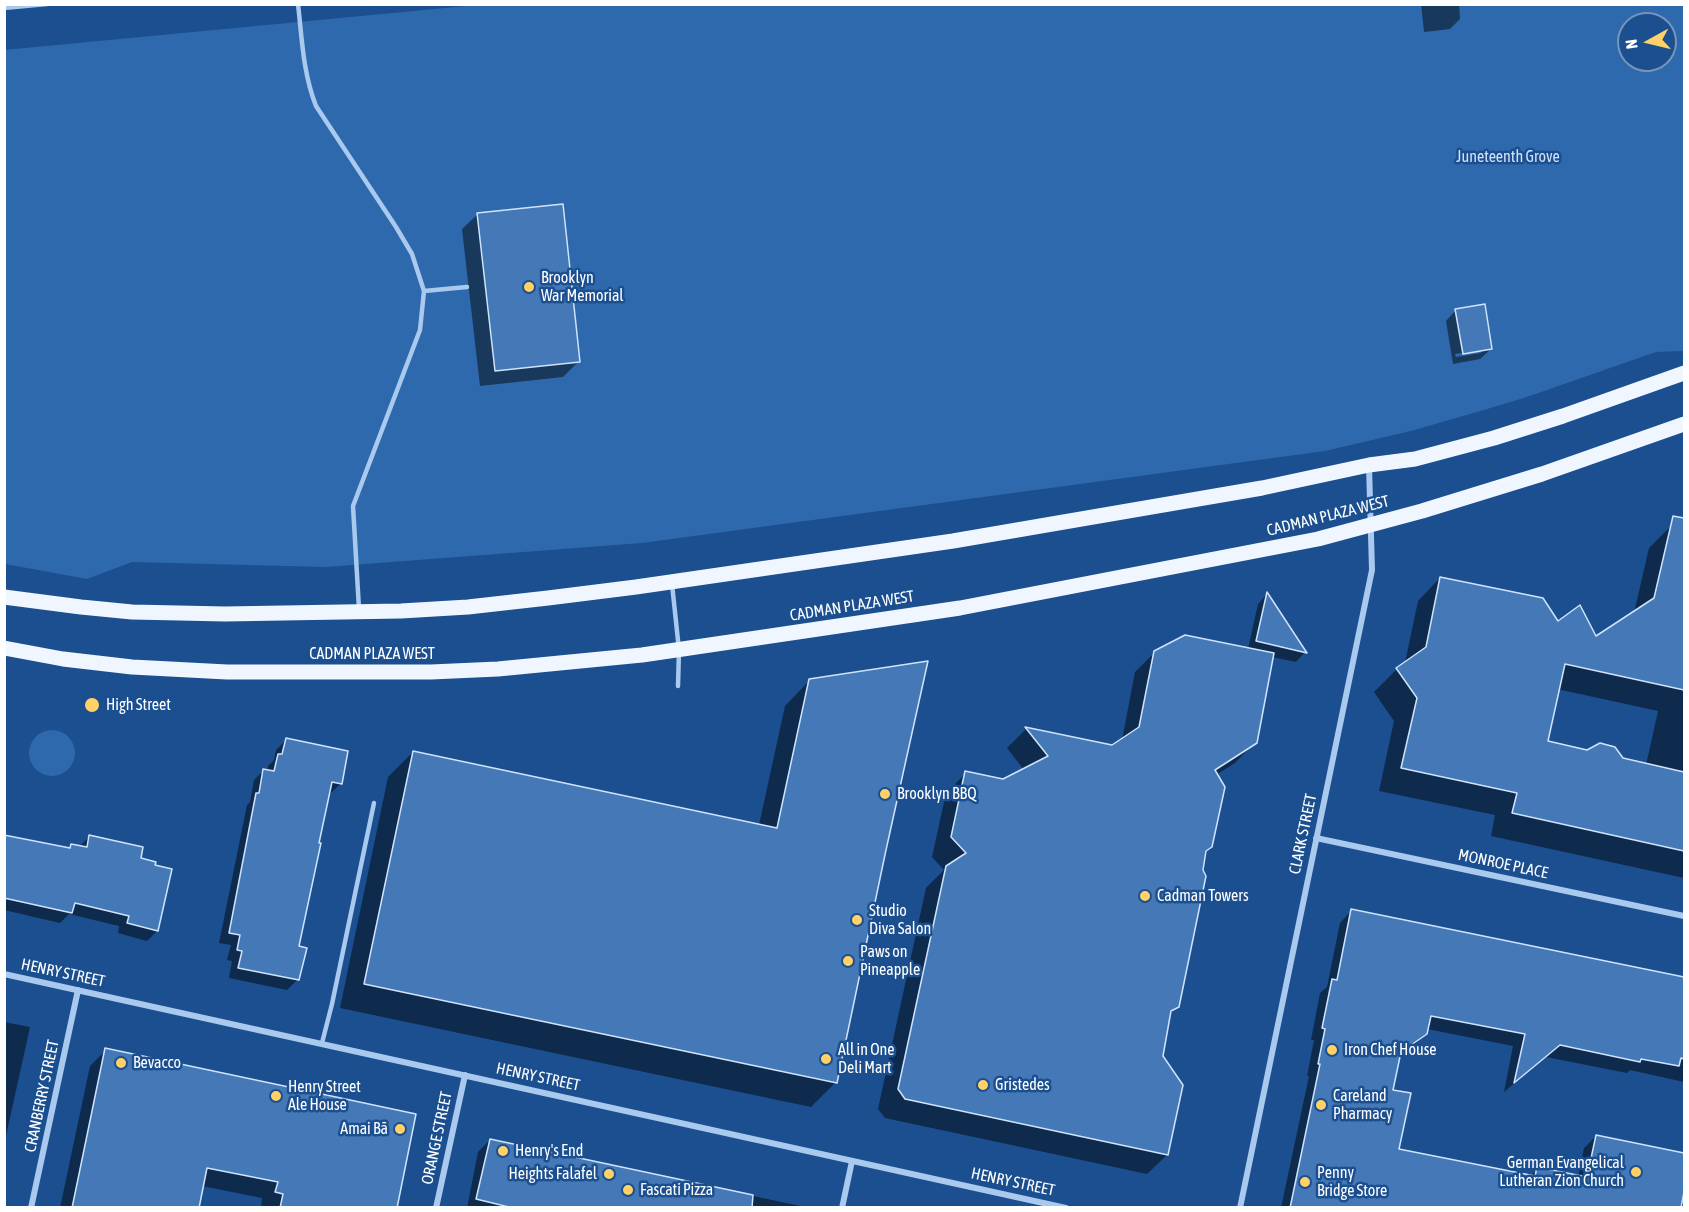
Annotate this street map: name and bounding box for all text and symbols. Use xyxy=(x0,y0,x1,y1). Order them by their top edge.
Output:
north arrow xyxy=(1617,12,1677,72)
text: N xyxy=(1622,38,1641,50)
park label: Juneteenth Grove xyxy=(1456,147,1560,167)
place label: Brooklyn War Memorial xyxy=(541,268,624,306)
marker: Brooklyn War Memorial xyxy=(522,280,536,294)
street label: CADMAN PLAZA WEST xyxy=(1265,492,1391,540)
street label: CADMAN PLAZA WEST xyxy=(789,587,915,625)
street label: CADMAN PLAZA WEST xyxy=(309,644,435,664)
place label: High Street xyxy=(106,695,171,715)
marker: High Street xyxy=(83,696,101,714)
place label: Brooklyn BBQ xyxy=(897,784,977,804)
marker: Brooklyn BBQ xyxy=(878,787,892,801)
street label: CLARK STREET xyxy=(1285,792,1321,876)
street label: MONROE PLACE xyxy=(1456,845,1550,883)
place label: Cadman Towers xyxy=(1157,886,1249,906)
marker: Cadman Towers xyxy=(1138,889,1152,903)
place label: Studio Diva Salon xyxy=(869,901,931,939)
marker: Studio Diva Salon xyxy=(850,913,864,927)
place label: Paws on Pineapple xyxy=(860,942,920,980)
marker: Paws on Pineapple xyxy=(841,954,855,968)
street label: HENRY STREET xyxy=(19,955,107,991)
street label: CRANBERRY STREET xyxy=(21,1038,63,1154)
place label: All in One Deli Mart xyxy=(838,1040,895,1078)
place label: Iron Chef House xyxy=(1344,1040,1437,1060)
marker: Iron Chef House xyxy=(1325,1043,1339,1057)
marker: All in One Deli Mart xyxy=(819,1052,833,1066)
place label: Bevacco xyxy=(133,1053,181,1073)
marker: Bevacco xyxy=(114,1056,128,1070)
street label: HENRY STREET xyxy=(494,1059,582,1095)
place label: Gristedes xyxy=(995,1075,1050,1095)
place label: Henry Street Ale House xyxy=(288,1077,361,1115)
marker: Gristedes xyxy=(976,1078,990,1092)
place label: Careland Pharmacy xyxy=(1333,1086,1392,1124)
marker: Henry Street Ale House xyxy=(269,1089,283,1103)
street label: ORANGE STREET xyxy=(418,1090,456,1186)
marker: Careland Pharmacy xyxy=(1314,1098,1328,1112)
place label: Amai Bā xyxy=(340,1119,388,1139)
marker: Amai Bā xyxy=(393,1122,407,1136)
place label: Henry's End xyxy=(515,1141,583,1161)
marker: Henry's End xyxy=(496,1144,510,1158)
place label: German Evangelical Lutheran Zion Church xyxy=(1499,1153,1624,1191)
place label: Penny Bridge Store xyxy=(1317,1163,1387,1201)
place label: Heights Falafel xyxy=(509,1164,597,1184)
street label: HENRY STREET xyxy=(969,1164,1057,1200)
marker: German Evangelical Lutheran Zion Church xyxy=(1629,1165,1643,1179)
marker: Heights Falafel xyxy=(602,1167,616,1181)
marker: Penny Bridge Store xyxy=(1298,1175,1312,1189)
place label: Fascati Pizza xyxy=(640,1180,713,1200)
marker: Fascati Pizza xyxy=(621,1183,635,1197)

